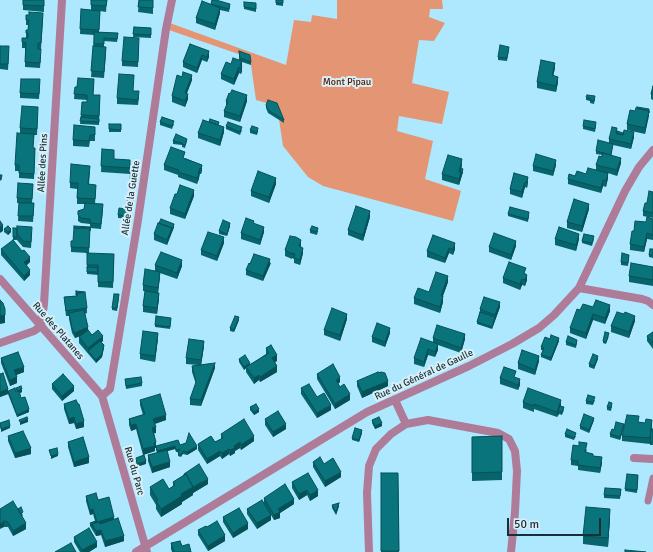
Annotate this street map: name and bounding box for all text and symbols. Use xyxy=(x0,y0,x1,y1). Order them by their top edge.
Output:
park label: Mont Pipau xyxy=(323,76,371,88)
street label: Allée des Pins xyxy=(35,133,51,193)
street label: Allée de la Guette xyxy=(119,160,143,236)
street label: Rue des Platanes xyxy=(30,300,86,362)
street label: Rue du Général de Gaulle xyxy=(373,347,475,403)
street label: Rue du Parc xyxy=(121,445,147,497)
scale bar xyxy=(509,510,603,536)
text: 50 m xyxy=(514,517,539,532)

